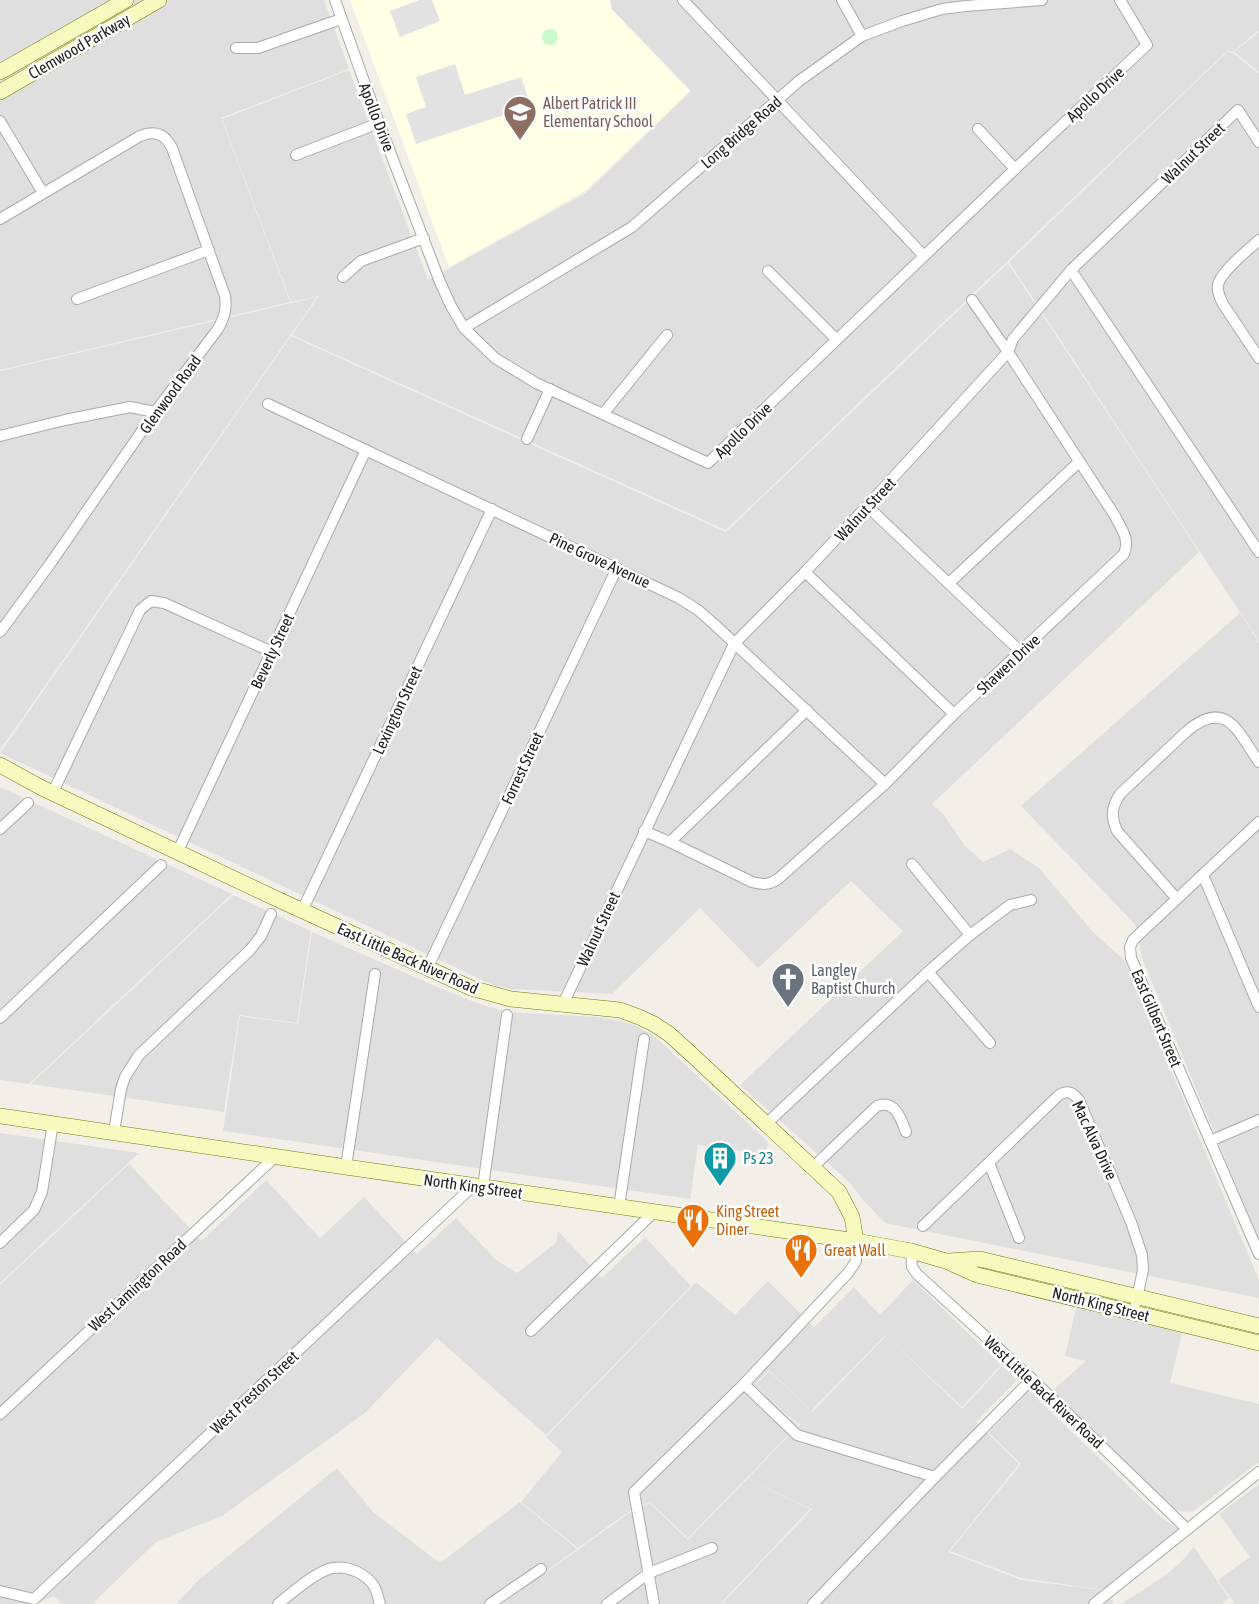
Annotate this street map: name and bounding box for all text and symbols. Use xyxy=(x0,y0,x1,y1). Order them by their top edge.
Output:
street label: Clemwood Parkway xyxy=(25,9,134,83)
street label: Apollo Drive xyxy=(1063,63,1128,126)
street label: Apollo Drive xyxy=(355,80,398,154)
street label: Long Bridge Road xyxy=(697,92,786,173)
school or university icon: Albert Patrick III Elementary School xyxy=(502,94,538,141)
place label: Albert Patrick III Elementary School xyxy=(543,94,654,131)
street label: Walnut Street xyxy=(1158,118,1228,187)
street label: Glenwood Road xyxy=(136,351,204,437)
street label: Apollo Drive xyxy=(711,399,776,462)
street label: Walnut Street xyxy=(831,473,899,544)
street label: Pine Grove Avenue xyxy=(547,529,653,591)
street label: Beverly Street xyxy=(247,610,298,692)
street label: Shawen Drive xyxy=(973,630,1043,698)
street label: Lexington Street xyxy=(369,663,426,757)
street label: Forrest Street xyxy=(497,729,547,807)
street label: Walnut Street xyxy=(573,889,623,969)
street label: East Little Back River Road xyxy=(335,919,481,997)
church icon: Langley Baptist Church xyxy=(770,961,806,1008)
place label: Langley Baptist Church xyxy=(811,961,895,998)
street label: East Gilbert Street xyxy=(1128,966,1186,1070)
street label: Mac Alva Drive xyxy=(1069,1098,1121,1182)
building icon: Ps 23 xyxy=(702,1140,738,1187)
place label: Ps 23 xyxy=(743,1149,774,1167)
street label: North King Street xyxy=(422,1170,524,1203)
restaurant icon: King Street Diner xyxy=(675,1202,711,1249)
place label: King Street Diner xyxy=(716,1202,780,1238)
restaurant icon: Great Wall xyxy=(783,1232,819,1279)
street label: West Lamington Road xyxy=(85,1235,190,1336)
place label: Great Wall xyxy=(824,1241,887,1259)
street label: North King Street xyxy=(1050,1283,1152,1326)
street label: West Little Back River Road xyxy=(981,1332,1107,1452)
street label: West Preston Street xyxy=(206,1347,302,1437)

